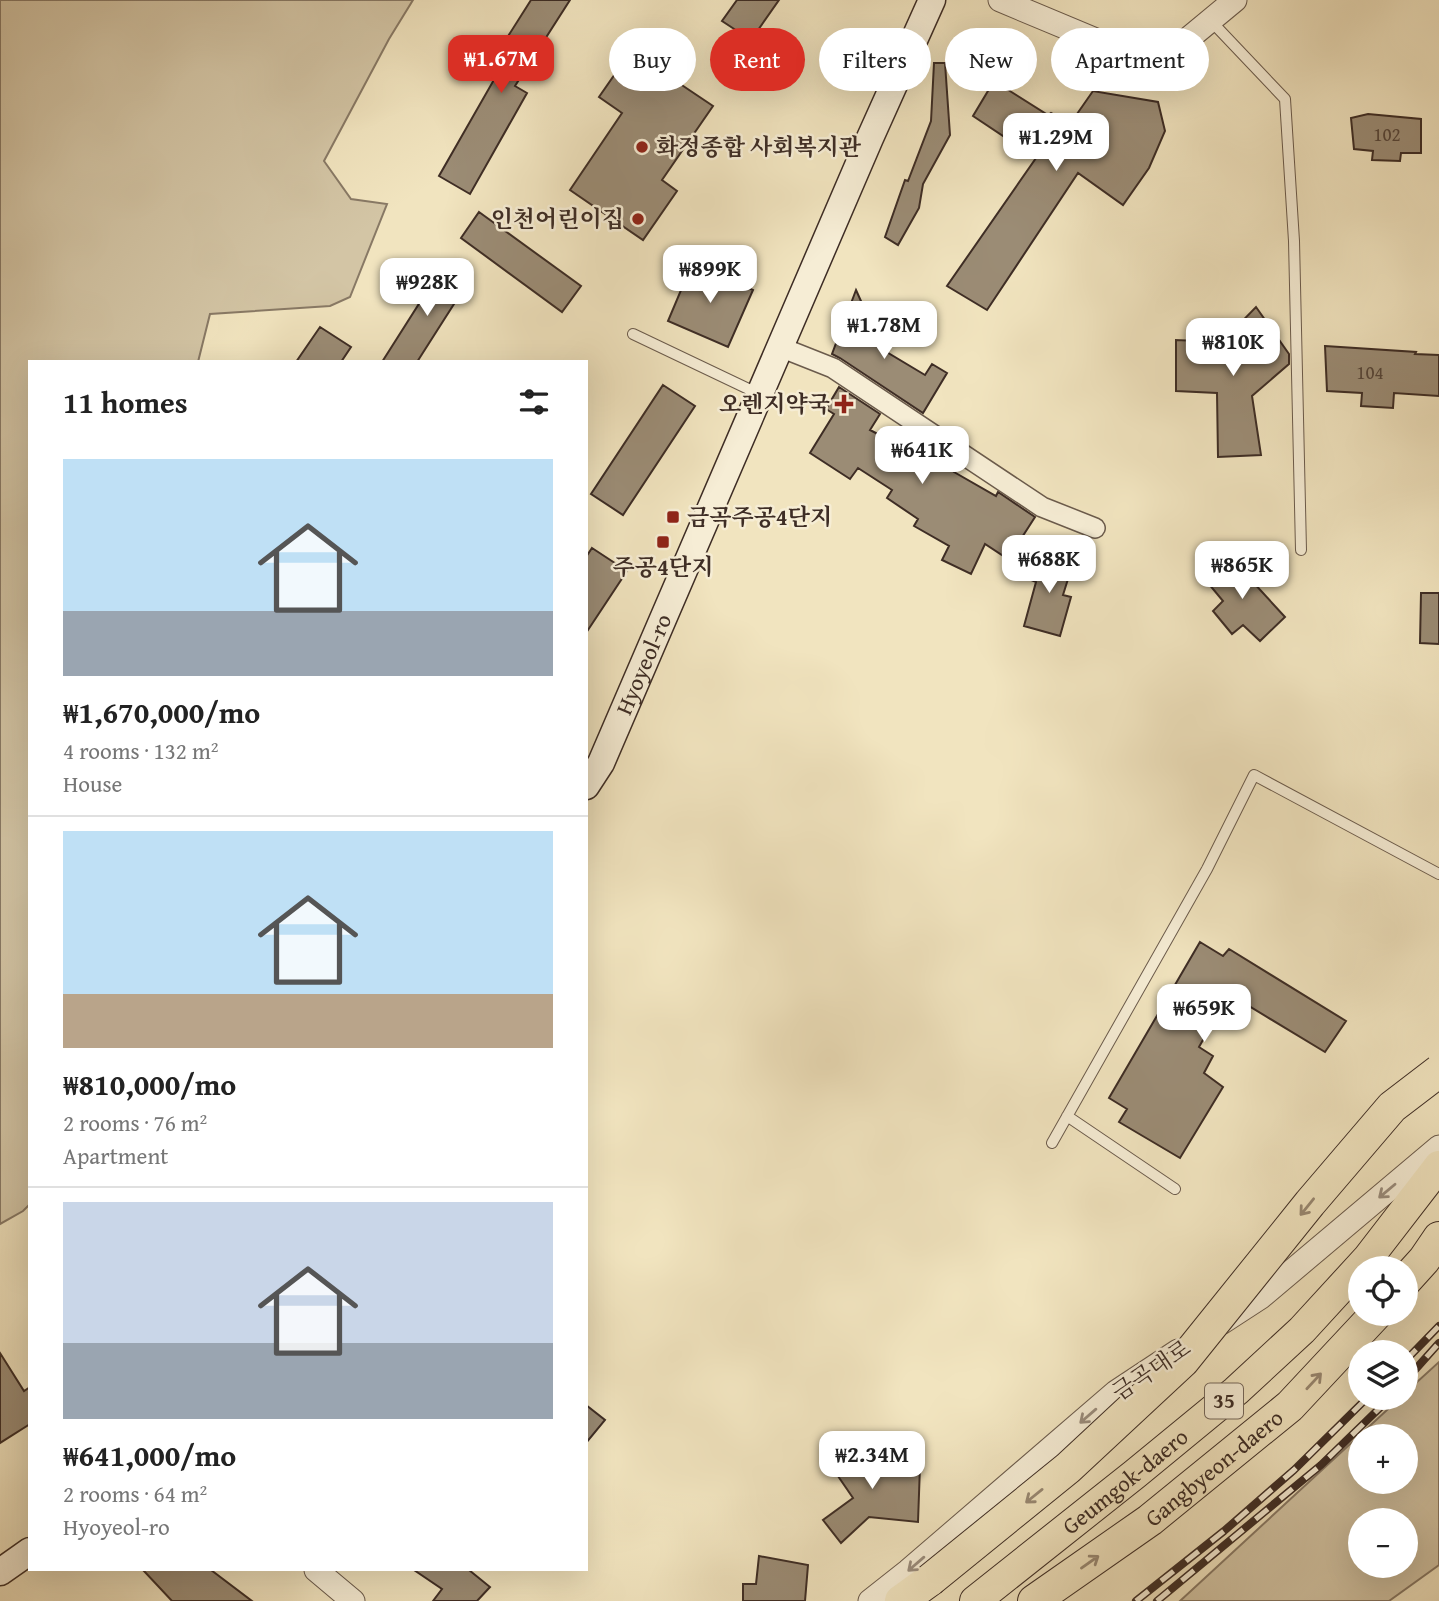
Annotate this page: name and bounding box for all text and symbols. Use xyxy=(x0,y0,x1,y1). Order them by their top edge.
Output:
chip: Buy xyxy=(609,28,696,91)
chip: Rent xyxy=(710,28,805,91)
chip: Filters xyxy=(819,28,931,91)
chip: New xyxy=(945,28,1037,91)
chip: Apartment xyxy=(1051,28,1209,91)
pin: ₩1.67M xyxy=(444,36,558,95)
text: ₩1.67M xyxy=(464,41,538,74)
pin: ₩1.29M xyxy=(999,114,1113,173)
text: ₩1.29M xyxy=(1019,119,1093,152)
house number: 102 xyxy=(1373,120,1401,148)
place label: 화정종합 사회복지관 xyxy=(656,130,862,163)
marker: 화정종합 사회복지관 xyxy=(634,139,650,155)
place label: 인천어린이집 xyxy=(491,202,624,235)
marker: 인천어린이집 xyxy=(630,211,646,227)
pin: ₩899K xyxy=(661,246,759,305)
text: ₩899K xyxy=(679,251,741,284)
pin: ₩928K xyxy=(378,258,476,318)
text: ₩928K xyxy=(396,264,458,297)
pin: ₩1.78M xyxy=(827,302,941,361)
text: ₩1.78M xyxy=(847,307,921,340)
pin: ₩810K xyxy=(1184,318,1282,378)
text: ₩810K xyxy=(1202,324,1264,357)
house number: 104 xyxy=(1356,358,1384,386)
text: 11 homes xyxy=(63,380,188,424)
icon: filters xyxy=(515,383,553,421)
place label: 오렌지약국 xyxy=(719,387,830,420)
marker: 오렌지약국 xyxy=(836,396,852,412)
pin: ₩641K xyxy=(873,426,971,486)
text: ₩641K xyxy=(891,432,953,465)
place label: 금곡주공4단지 xyxy=(687,500,832,533)
icon: home xyxy=(245,505,371,631)
marker: 금곡주공4단지 xyxy=(665,509,681,525)
marker: 주공4단지 xyxy=(655,534,671,550)
pin: ₩688K xyxy=(1000,536,1098,595)
text: ₩688K xyxy=(1018,541,1080,574)
pin: ₩865K xyxy=(1193,542,1291,601)
text: ₩865K xyxy=(1211,547,1273,580)
place label: 주공4단지 xyxy=(613,550,713,583)
street label: Hyoyeol-ro xyxy=(607,608,679,720)
text: ₩1,670,000/mo xyxy=(63,690,260,734)
text: 4 rooms · 132 m² xyxy=(63,734,218,767)
text: House xyxy=(63,767,122,800)
icon: home xyxy=(245,877,371,1003)
pin: ₩659K xyxy=(1155,984,1253,1044)
text: ₩659K xyxy=(1173,990,1235,1023)
text: ₩810,000/mo xyxy=(63,1062,236,1106)
text: 2 rooms · 76 m² xyxy=(63,1106,207,1139)
text: Apartment xyxy=(63,1139,168,1172)
one-way arrow xyxy=(1378,1183,1396,1199)
one-way arrow xyxy=(1299,1198,1315,1216)
icon: home xyxy=(245,1248,371,1374)
map controls xyxy=(1348,1256,1418,1578)
button: locate xyxy=(1348,1256,1418,1326)
street label: 금곡대로 xyxy=(1105,1331,1197,1408)
button: layers xyxy=(1348,1340,1418,1410)
one-way arrow xyxy=(1306,1372,1322,1390)
road number: 35 xyxy=(1205,1384,1243,1418)
street label: Gangbyeon-daero xyxy=(1137,1401,1290,1534)
one-way arrow xyxy=(1079,1408,1097,1424)
street label: Geumgok-daero xyxy=(1055,1420,1195,1542)
button: + xyxy=(1348,1424,1418,1494)
pin: ₩2.34M xyxy=(815,1432,929,1491)
text: ₩641,000/mo xyxy=(63,1433,236,1477)
text: ₩2.34M xyxy=(835,1437,909,1470)
text: 2 rooms · 64 m² xyxy=(63,1477,207,1510)
one-way arrow xyxy=(1025,1488,1043,1503)
button: − xyxy=(1348,1508,1418,1578)
text: Hyoyeol-ro xyxy=(63,1510,170,1543)
one-way arrow xyxy=(1080,1555,1099,1569)
one-way arrow xyxy=(907,1556,925,1572)

